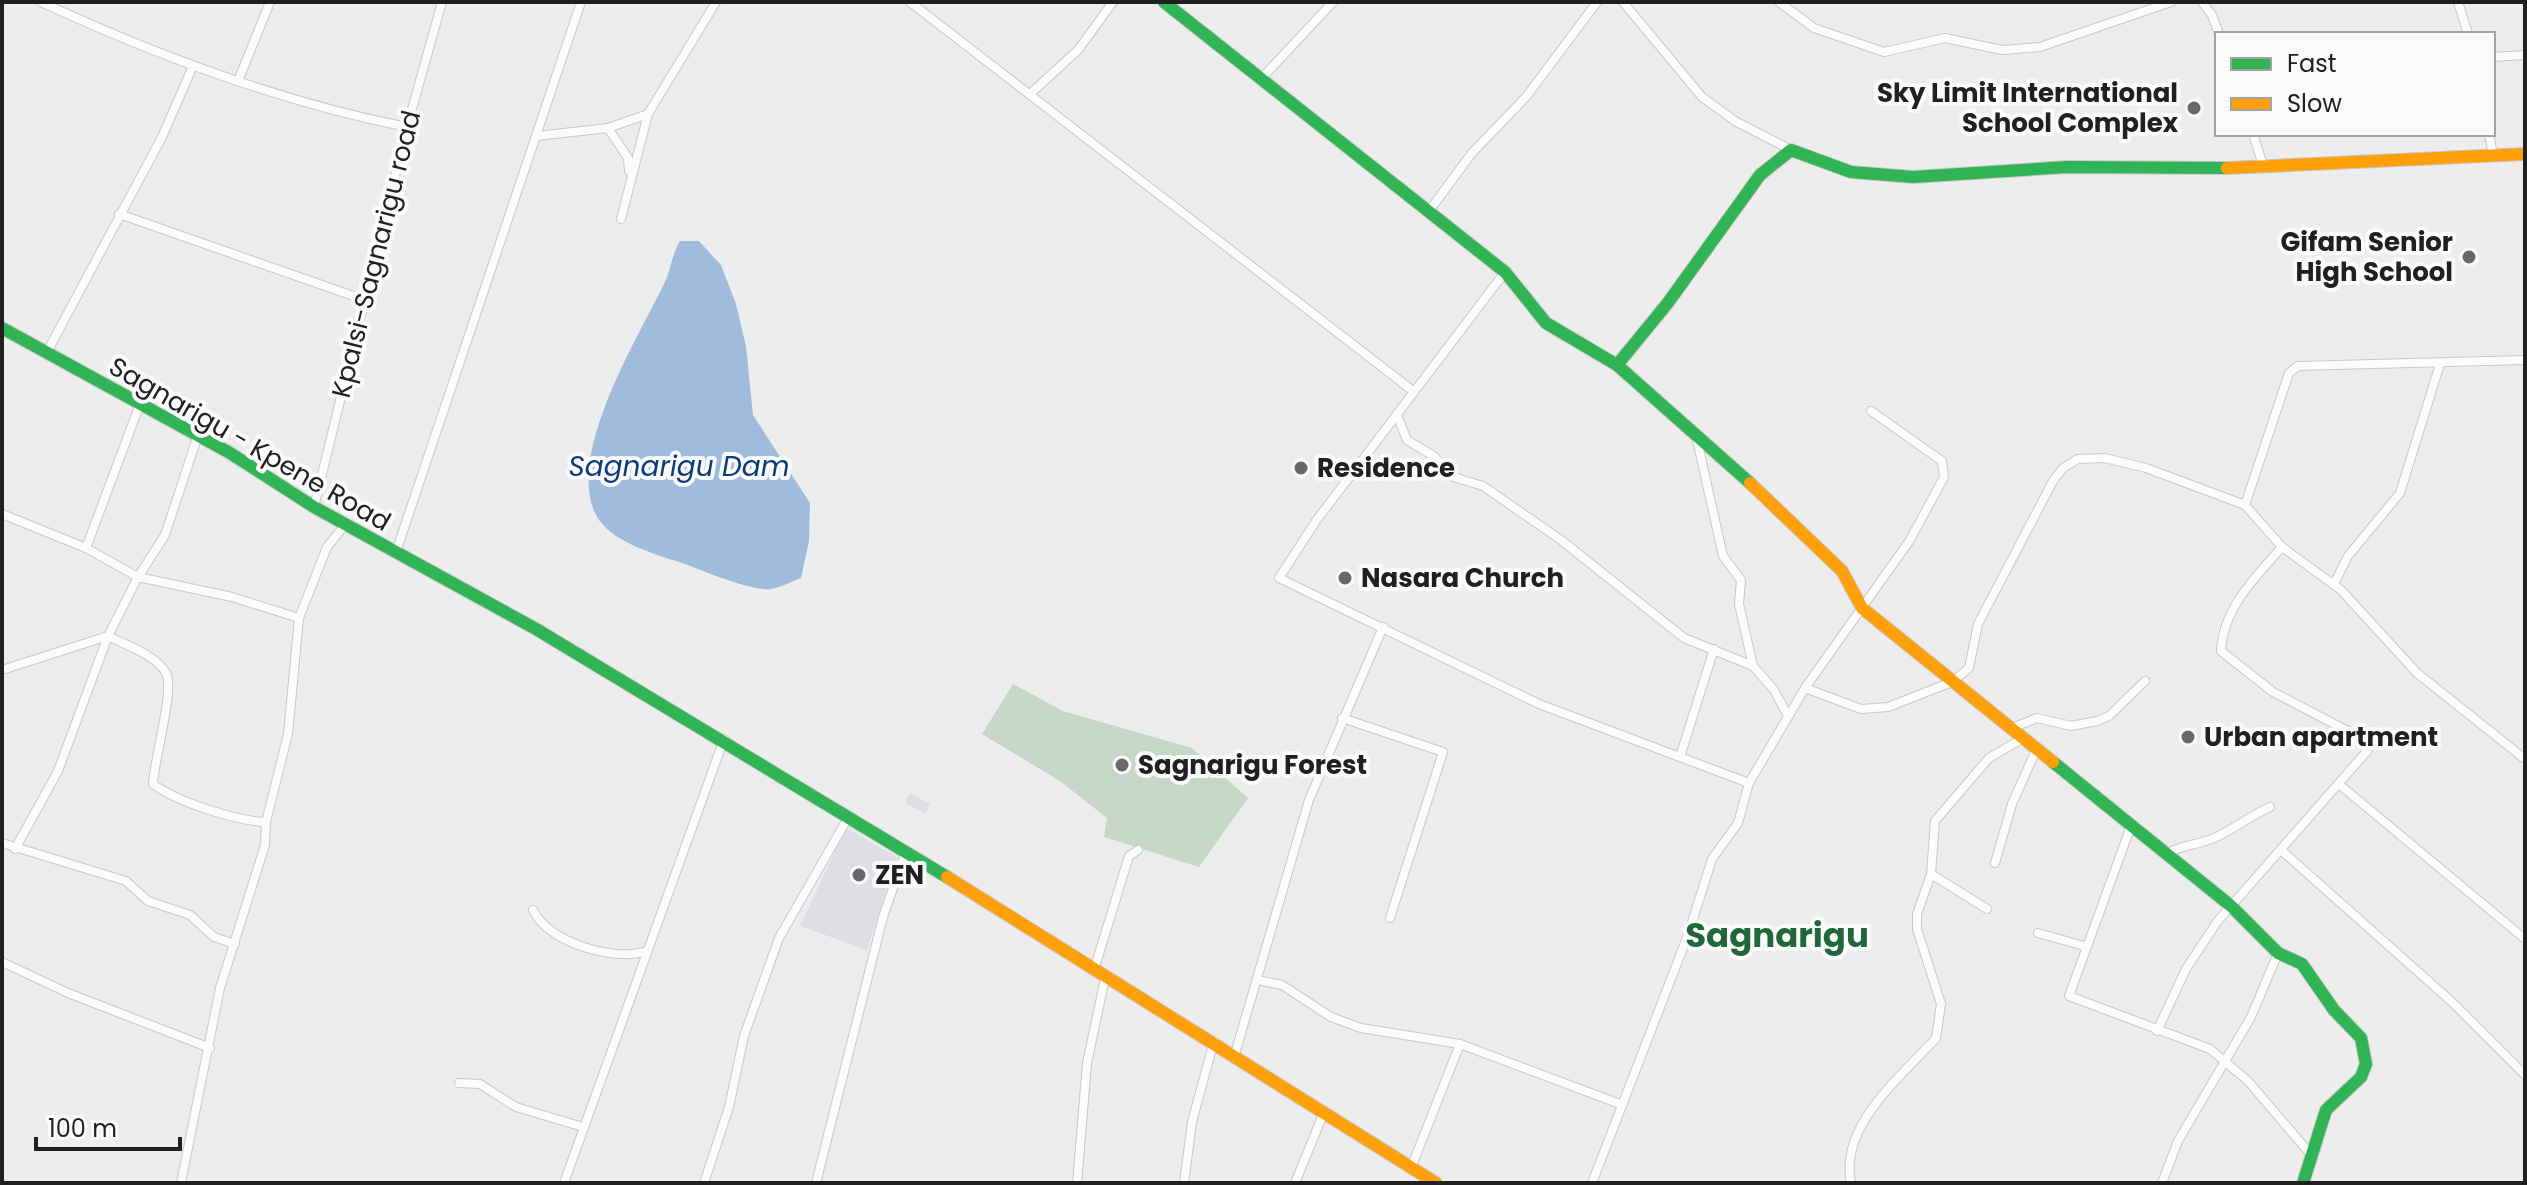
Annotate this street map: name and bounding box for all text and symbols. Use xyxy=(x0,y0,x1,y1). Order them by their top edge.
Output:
legend xyxy=(2215,32,2495,136)
text: Fast xyxy=(2287,47,2337,80)
place label: Sky Limit International School Complex xyxy=(1877,75,2179,141)
text: Slow xyxy=(2287,87,2342,120)
marker: Sky Limit International School Complex xyxy=(2185,99,2203,117)
street label: Kpalsi-Sagnarigu road xyxy=(323,107,429,401)
place label: Gifam Senior High School xyxy=(2281,224,2453,290)
marker: Gifam Senior High School xyxy=(2460,248,2478,266)
street label: Sagnarigu - Kpene Road xyxy=(103,348,397,540)
water label: Sagnarigu Dam xyxy=(568,447,790,486)
place label: Residence xyxy=(1317,450,1455,486)
marker: Residence xyxy=(1292,459,1310,477)
place label: Nasara Church xyxy=(1361,560,1564,596)
marker: Nasara Church xyxy=(1336,569,1354,587)
place label: Urban apartment xyxy=(2204,719,2438,755)
marker: Urban apartment xyxy=(2179,728,2197,746)
place label: Sagnarigu Forest xyxy=(1138,747,1367,783)
marker: Sagnarigu Forest xyxy=(1113,756,1131,774)
place label: ZEN xyxy=(875,857,924,893)
marker: ZEN xyxy=(850,866,868,884)
district label: Sagnarigu xyxy=(1685,911,1869,959)
scale bar xyxy=(36,1101,180,1151)
text: 100 m xyxy=(48,1112,117,1145)

